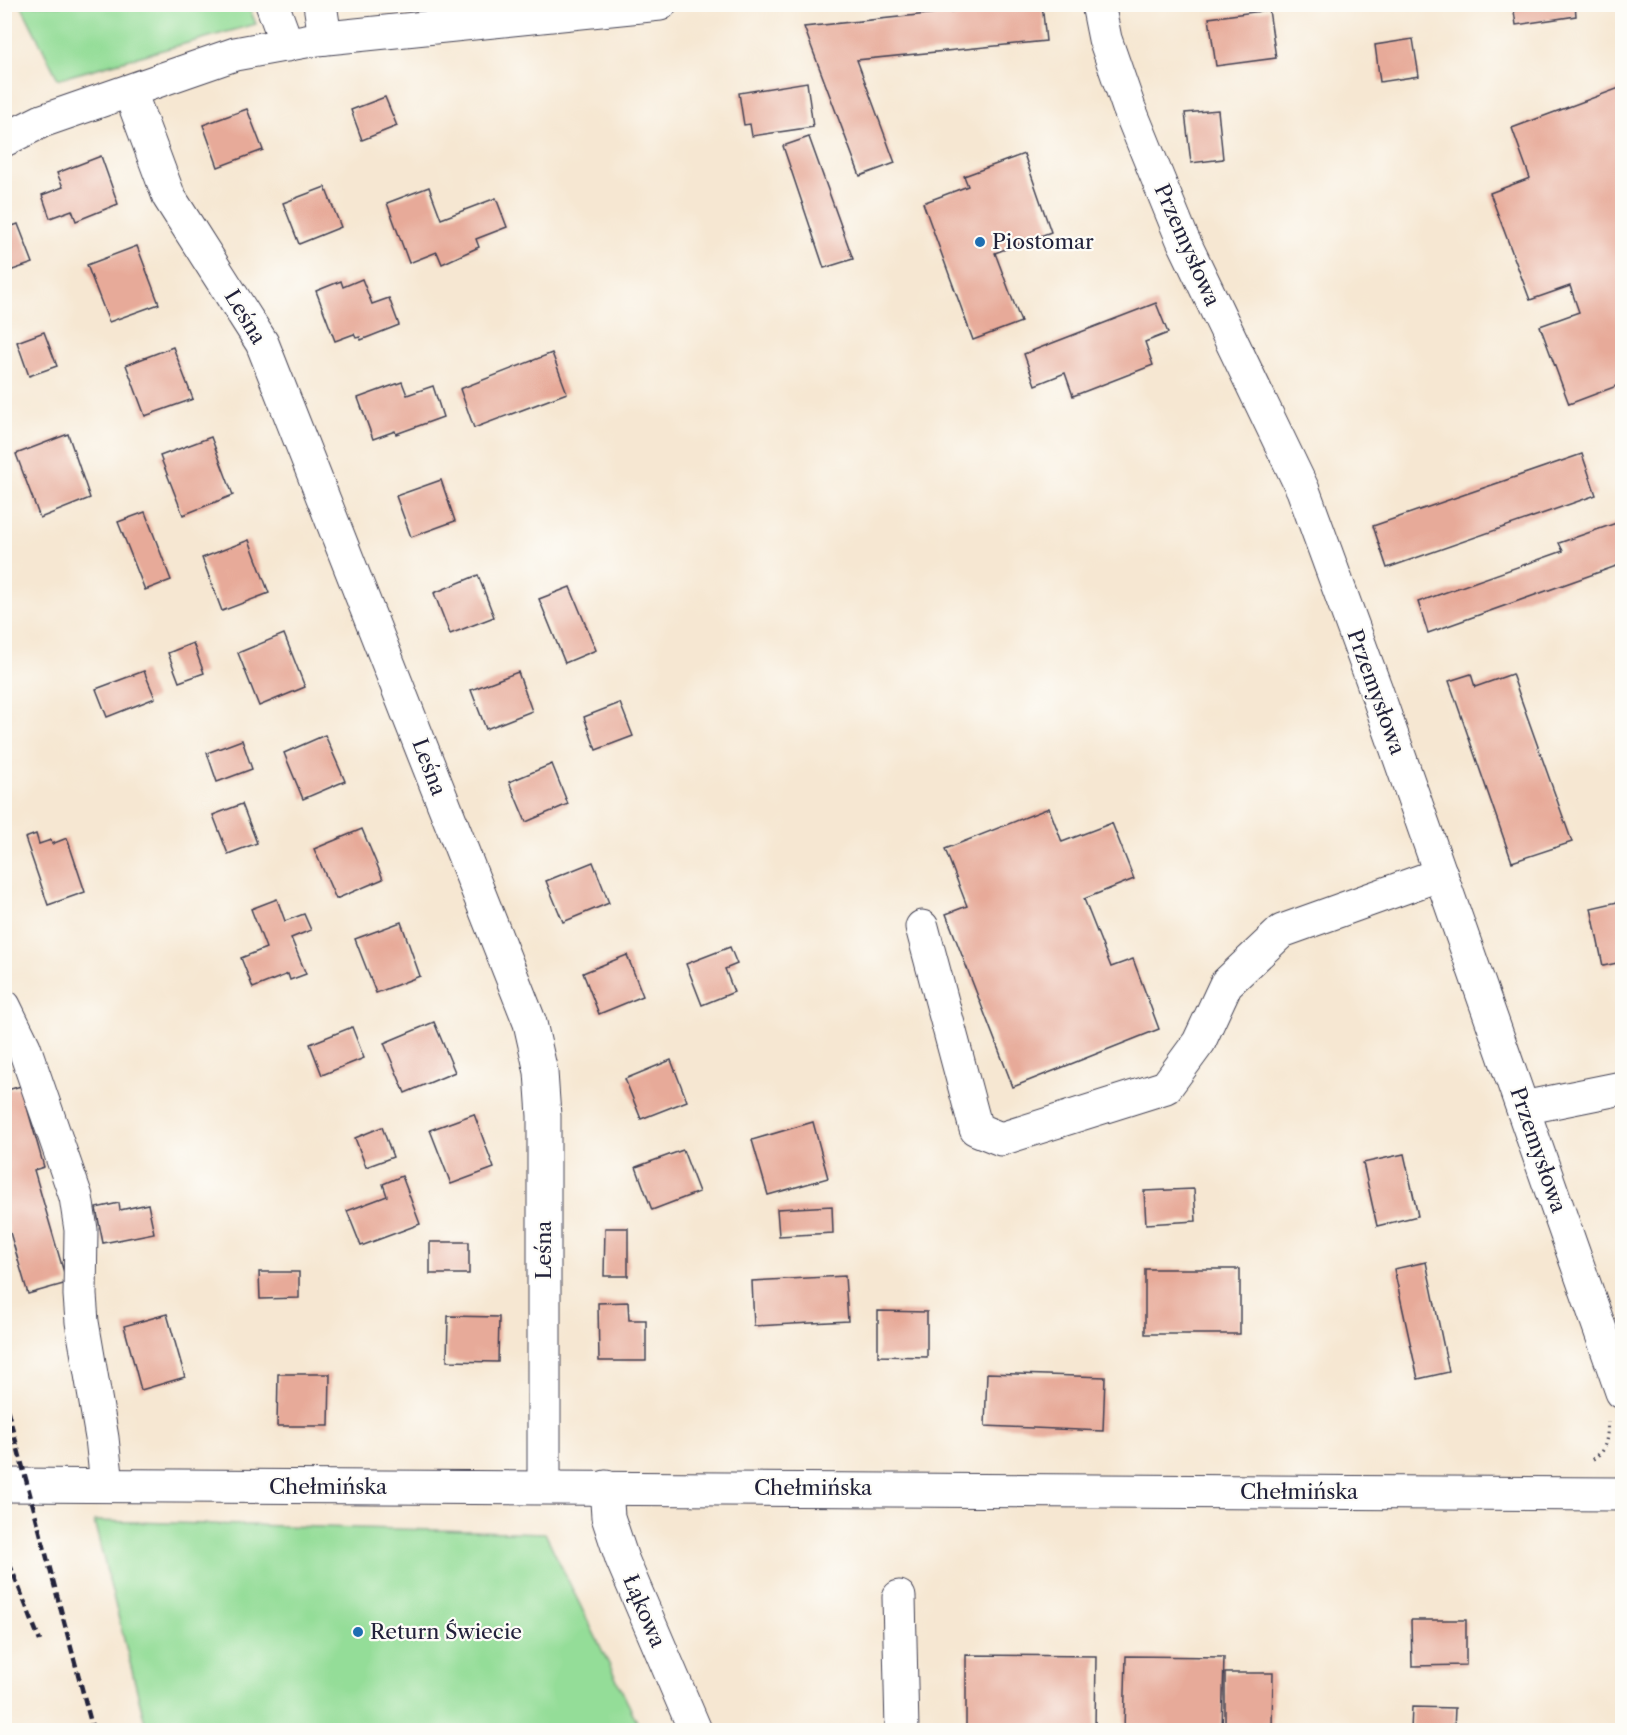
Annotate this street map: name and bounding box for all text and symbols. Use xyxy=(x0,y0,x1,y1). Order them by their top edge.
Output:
street label: Przemysłowa xyxy=(1149,180,1226,311)
place label: Piostomar xyxy=(992,229,1094,254)
marker: Piostomar xyxy=(973,235,987,249)
street label: Leśna xyxy=(220,285,272,349)
street label: Przemysłowa xyxy=(1342,626,1411,759)
street label: Leśna xyxy=(407,735,452,800)
street label: Przemysłowa xyxy=(1505,1084,1572,1217)
street label: Leśna xyxy=(531,1220,556,1279)
street label: Chełmińska xyxy=(269,1474,388,1499)
street label: Chełmińska xyxy=(754,1475,873,1500)
street label: Chełmińska xyxy=(1240,1479,1359,1504)
street label: Łąkowa xyxy=(618,1571,671,1652)
place label: Return Świecie xyxy=(370,1619,522,1644)
marker: Return Świecie xyxy=(351,1625,365,1639)

